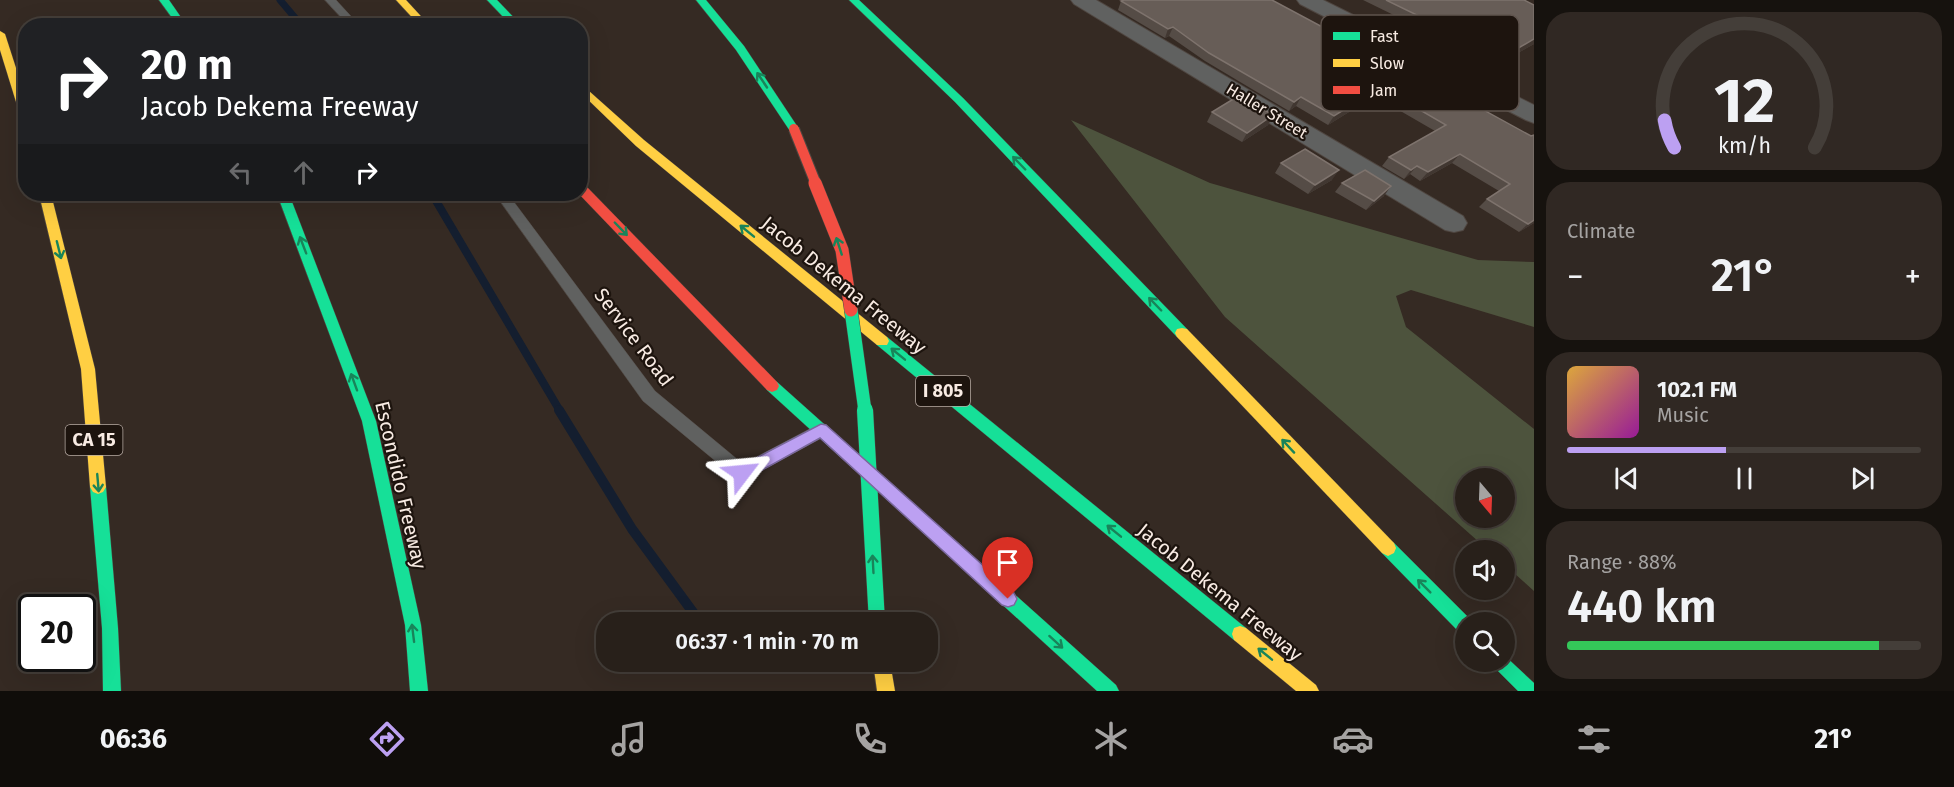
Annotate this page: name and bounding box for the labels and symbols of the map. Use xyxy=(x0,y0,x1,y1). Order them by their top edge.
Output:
legend xyxy=(1321,15,1519,111)
text: Fast xyxy=(1370,27,1399,46)
text: Slow xyxy=(1370,54,1405,73)
one-way arrow xyxy=(756,72,768,89)
street label: Haller Street xyxy=(1223,79,1311,143)
text: Jam xyxy=(1370,81,1397,100)
one-way arrow xyxy=(1012,156,1027,171)
street label: Jacob Dekema Freeway xyxy=(757,211,932,359)
one-way arrow xyxy=(614,222,628,237)
one-way arrow xyxy=(739,224,755,237)
one-way arrow xyxy=(297,236,308,254)
one-way arrow xyxy=(833,237,844,255)
one-way arrow xyxy=(54,241,66,260)
street label: Service Road xyxy=(589,283,679,391)
one-way arrow xyxy=(1147,296,1162,311)
one-way arrow xyxy=(891,347,906,361)
one-way arrow xyxy=(348,373,359,392)
road number: I 805 xyxy=(916,376,970,406)
street label: Escondido Freeway xyxy=(370,399,432,571)
road number: CA 15 xyxy=(66,425,122,455)
one-way arrow xyxy=(1281,438,1296,453)
position arrow xyxy=(710,441,774,505)
north arrow xyxy=(1455,468,1515,528)
one-way arrow xyxy=(93,473,104,493)
street label: Jacob Dekema Freeway xyxy=(1133,518,1308,666)
one-way arrow xyxy=(1106,524,1122,537)
pin xyxy=(982,537,1033,599)
one-way arrow xyxy=(867,555,878,575)
one-way arrow xyxy=(1416,578,1431,593)
speed limit sign: 20 xyxy=(18,594,96,672)
one-way arrow xyxy=(408,623,419,643)
one-way arrow xyxy=(1048,635,1063,649)
one-way arrow xyxy=(1258,647,1273,661)

